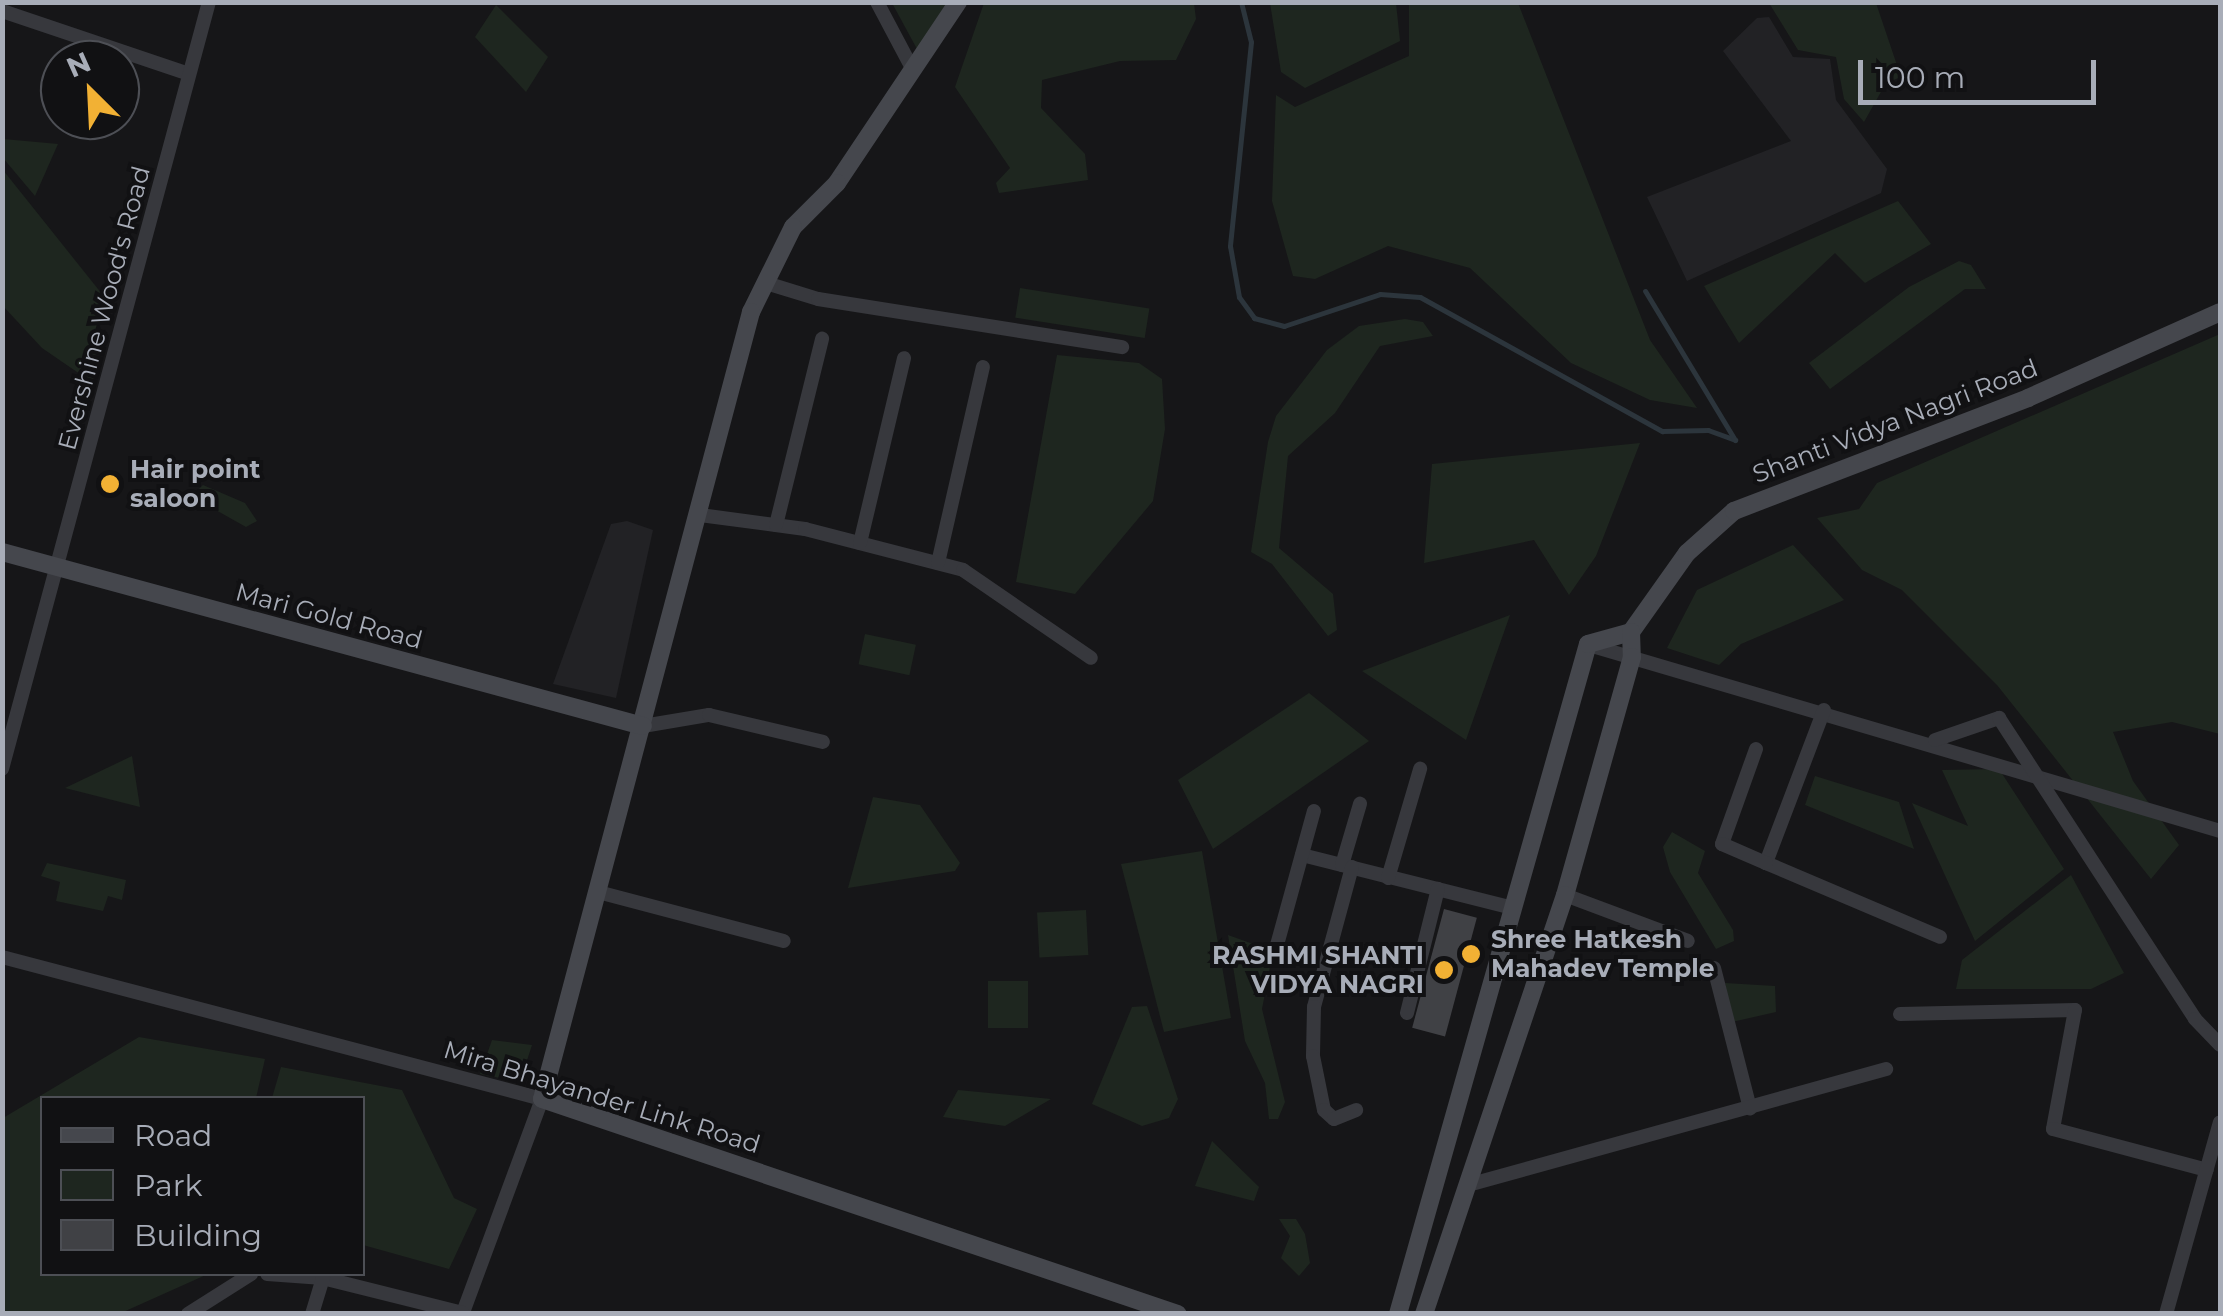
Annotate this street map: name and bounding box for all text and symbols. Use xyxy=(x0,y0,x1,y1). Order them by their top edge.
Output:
north arrow xyxy=(40,40,140,140)
scale bar xyxy=(1863,40,2100,102)
text: N xyxy=(61,44,96,85)
text: 100 m xyxy=(1875,59,1965,96)
street label: Evershine Wood's Road xyxy=(52,163,156,453)
street label: Shanti Vidya Nagri Road xyxy=(1748,353,2042,489)
place label: Hair point saloon xyxy=(130,455,260,514)
marker: Hair point saloon xyxy=(99,473,121,495)
street label: Mari Gold Road xyxy=(232,577,426,655)
place label: Shree Hatkesh Mahadev Temple xyxy=(1491,925,1715,984)
place label: RASHMI SHANTI VIDYA NAGRI xyxy=(1212,941,1424,1000)
marker: Shree Hatkesh Mahadev Temple xyxy=(1460,943,1482,965)
marker: RASHMI SHANTI VIDYA NAGRI xyxy=(1433,959,1455,981)
street label: Mira Bhayander Link Road xyxy=(440,1034,764,1160)
legend xyxy=(40,1096,365,1276)
text: Road xyxy=(134,1117,212,1154)
text: Park xyxy=(134,1167,203,1204)
text: Building xyxy=(134,1217,262,1254)

